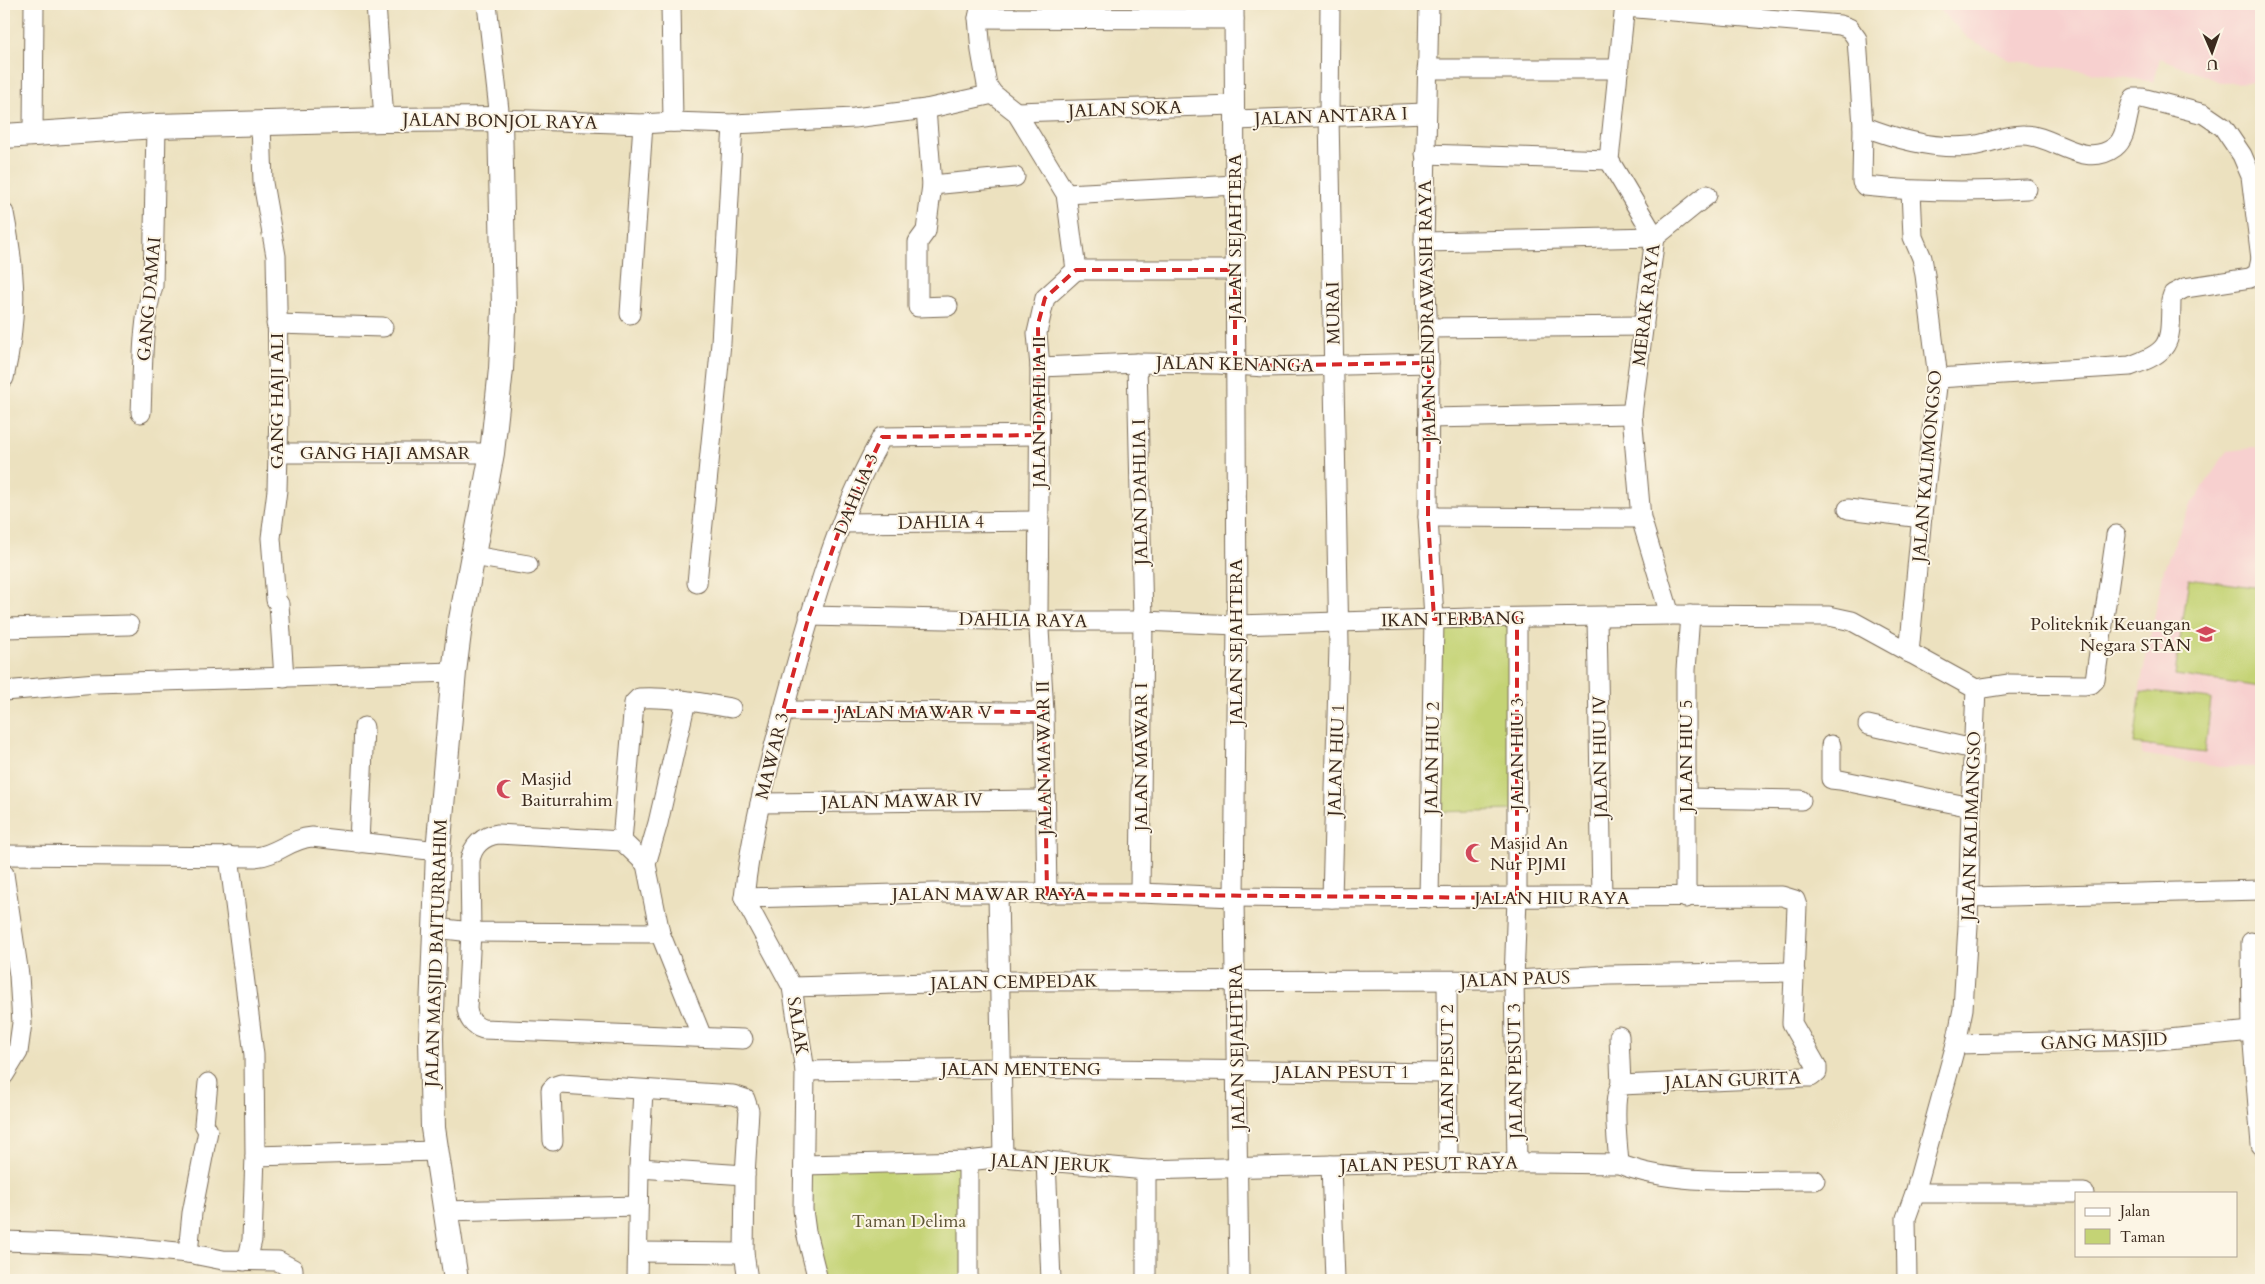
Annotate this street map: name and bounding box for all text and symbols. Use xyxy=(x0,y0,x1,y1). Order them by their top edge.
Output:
north arrow xyxy=(2188,28,2238,78)
text: U xyxy=(2206,55,2218,74)
street label: JALAN SOKA xyxy=(1065,95,1182,124)
street label: JALAN ANTARA I xyxy=(1251,101,1408,132)
street label: JALAN BONJOL RAYA xyxy=(399,107,598,136)
street label: JALAN SEJAHTERA xyxy=(1223,154,1248,323)
street label: JALAN CENDRAWASIH RAYA xyxy=(1413,180,1442,445)
street label: GANG DAMAI xyxy=(132,236,167,362)
street label: MERAK RAYA xyxy=(1627,242,1666,368)
street label: MURAI xyxy=(1320,281,1347,345)
street label: GANG HAJI ALI xyxy=(265,333,290,469)
street label: JALAN DAHLIA II xyxy=(1027,336,1052,491)
street label: JALAN KENANGA xyxy=(1153,351,1314,378)
street label: JALAN KALIMONGSO xyxy=(1906,369,1948,566)
street label: JALAN DAHLIA I xyxy=(1127,419,1154,568)
street label: GANG HAJI AMSAR xyxy=(300,441,471,466)
street label: DAHLIA 3 xyxy=(828,450,885,539)
street label: DAHLIA 4 xyxy=(898,509,984,536)
street label: JALAN SEJAHTERA xyxy=(1224,559,1249,728)
street label: IKAN TERBANG xyxy=(1381,606,1525,633)
street label: DAHLIA RAYA xyxy=(958,607,1088,634)
place label: Politeknik Keuangan Negara STAN xyxy=(2030,612,2192,658)
school or university icon: Politeknik Keuangan Negara STAN xyxy=(2195,623,2217,645)
street label: JALAN MAWAR II xyxy=(1031,680,1058,839)
street label: JALAN MAWAR I xyxy=(1129,683,1154,834)
street label: JALAN HIU IV xyxy=(1587,695,1614,822)
street label: JALAN HIU 3 xyxy=(1505,698,1530,813)
street label: JALAN MAWAR V xyxy=(833,700,993,725)
street label: JALAN HIU 5 xyxy=(1674,700,1699,815)
street label: JALAN HIU 2 xyxy=(1419,701,1446,818)
street label: JALAN HIU 1 xyxy=(1322,703,1351,820)
street label: MAWAR 3 xyxy=(750,710,795,802)
street label: JALAN KALIMANGSO xyxy=(1956,731,1987,924)
place label: Masjid Baiturrahim xyxy=(521,767,613,813)
mosque icon: Masjid Baiturrahim xyxy=(495,778,517,800)
street label: JALAN MAWAR IV xyxy=(818,788,984,815)
street label: JALAN MASJID BAITURRAHIM xyxy=(419,819,454,1090)
place label: Masjid An Nur PJMI xyxy=(1490,831,1569,877)
mosque icon: Masjid An Nur PJMI xyxy=(1464,842,1486,864)
street label: JALAN MAWAR RAYA xyxy=(889,882,1086,907)
street label: JALAN HIU RAYA xyxy=(1471,886,1630,911)
street label: JALAN SEJAHTERA xyxy=(1224,963,1252,1133)
street label: JALAN PAUS xyxy=(1457,965,1570,994)
street label: JALAN CEMPEDAK xyxy=(927,969,1098,997)
street label: SALAK xyxy=(781,995,815,1058)
street label: JALAN PESUT 3 xyxy=(1502,1003,1529,1142)
street label: JALAN PESUT 2 xyxy=(1435,1004,1460,1143)
street label: GANG MASJID xyxy=(2040,1027,2168,1056)
street label: JALAN MENTENG xyxy=(938,1057,1101,1082)
street label: JALAN PESUT 1 xyxy=(1271,1060,1410,1085)
street label: JALAN GURITA xyxy=(1661,1066,1802,1095)
street label: JALAN JERUK xyxy=(987,1148,1112,1179)
street label: JALAN PESUT RAYA xyxy=(1337,1150,1518,1179)
legend xyxy=(2075,1192,2238,1256)
text: Jalan xyxy=(2118,1201,2151,1221)
park label: Taman Delima xyxy=(852,1209,966,1234)
text: Taman xyxy=(2120,1227,2166,1247)

